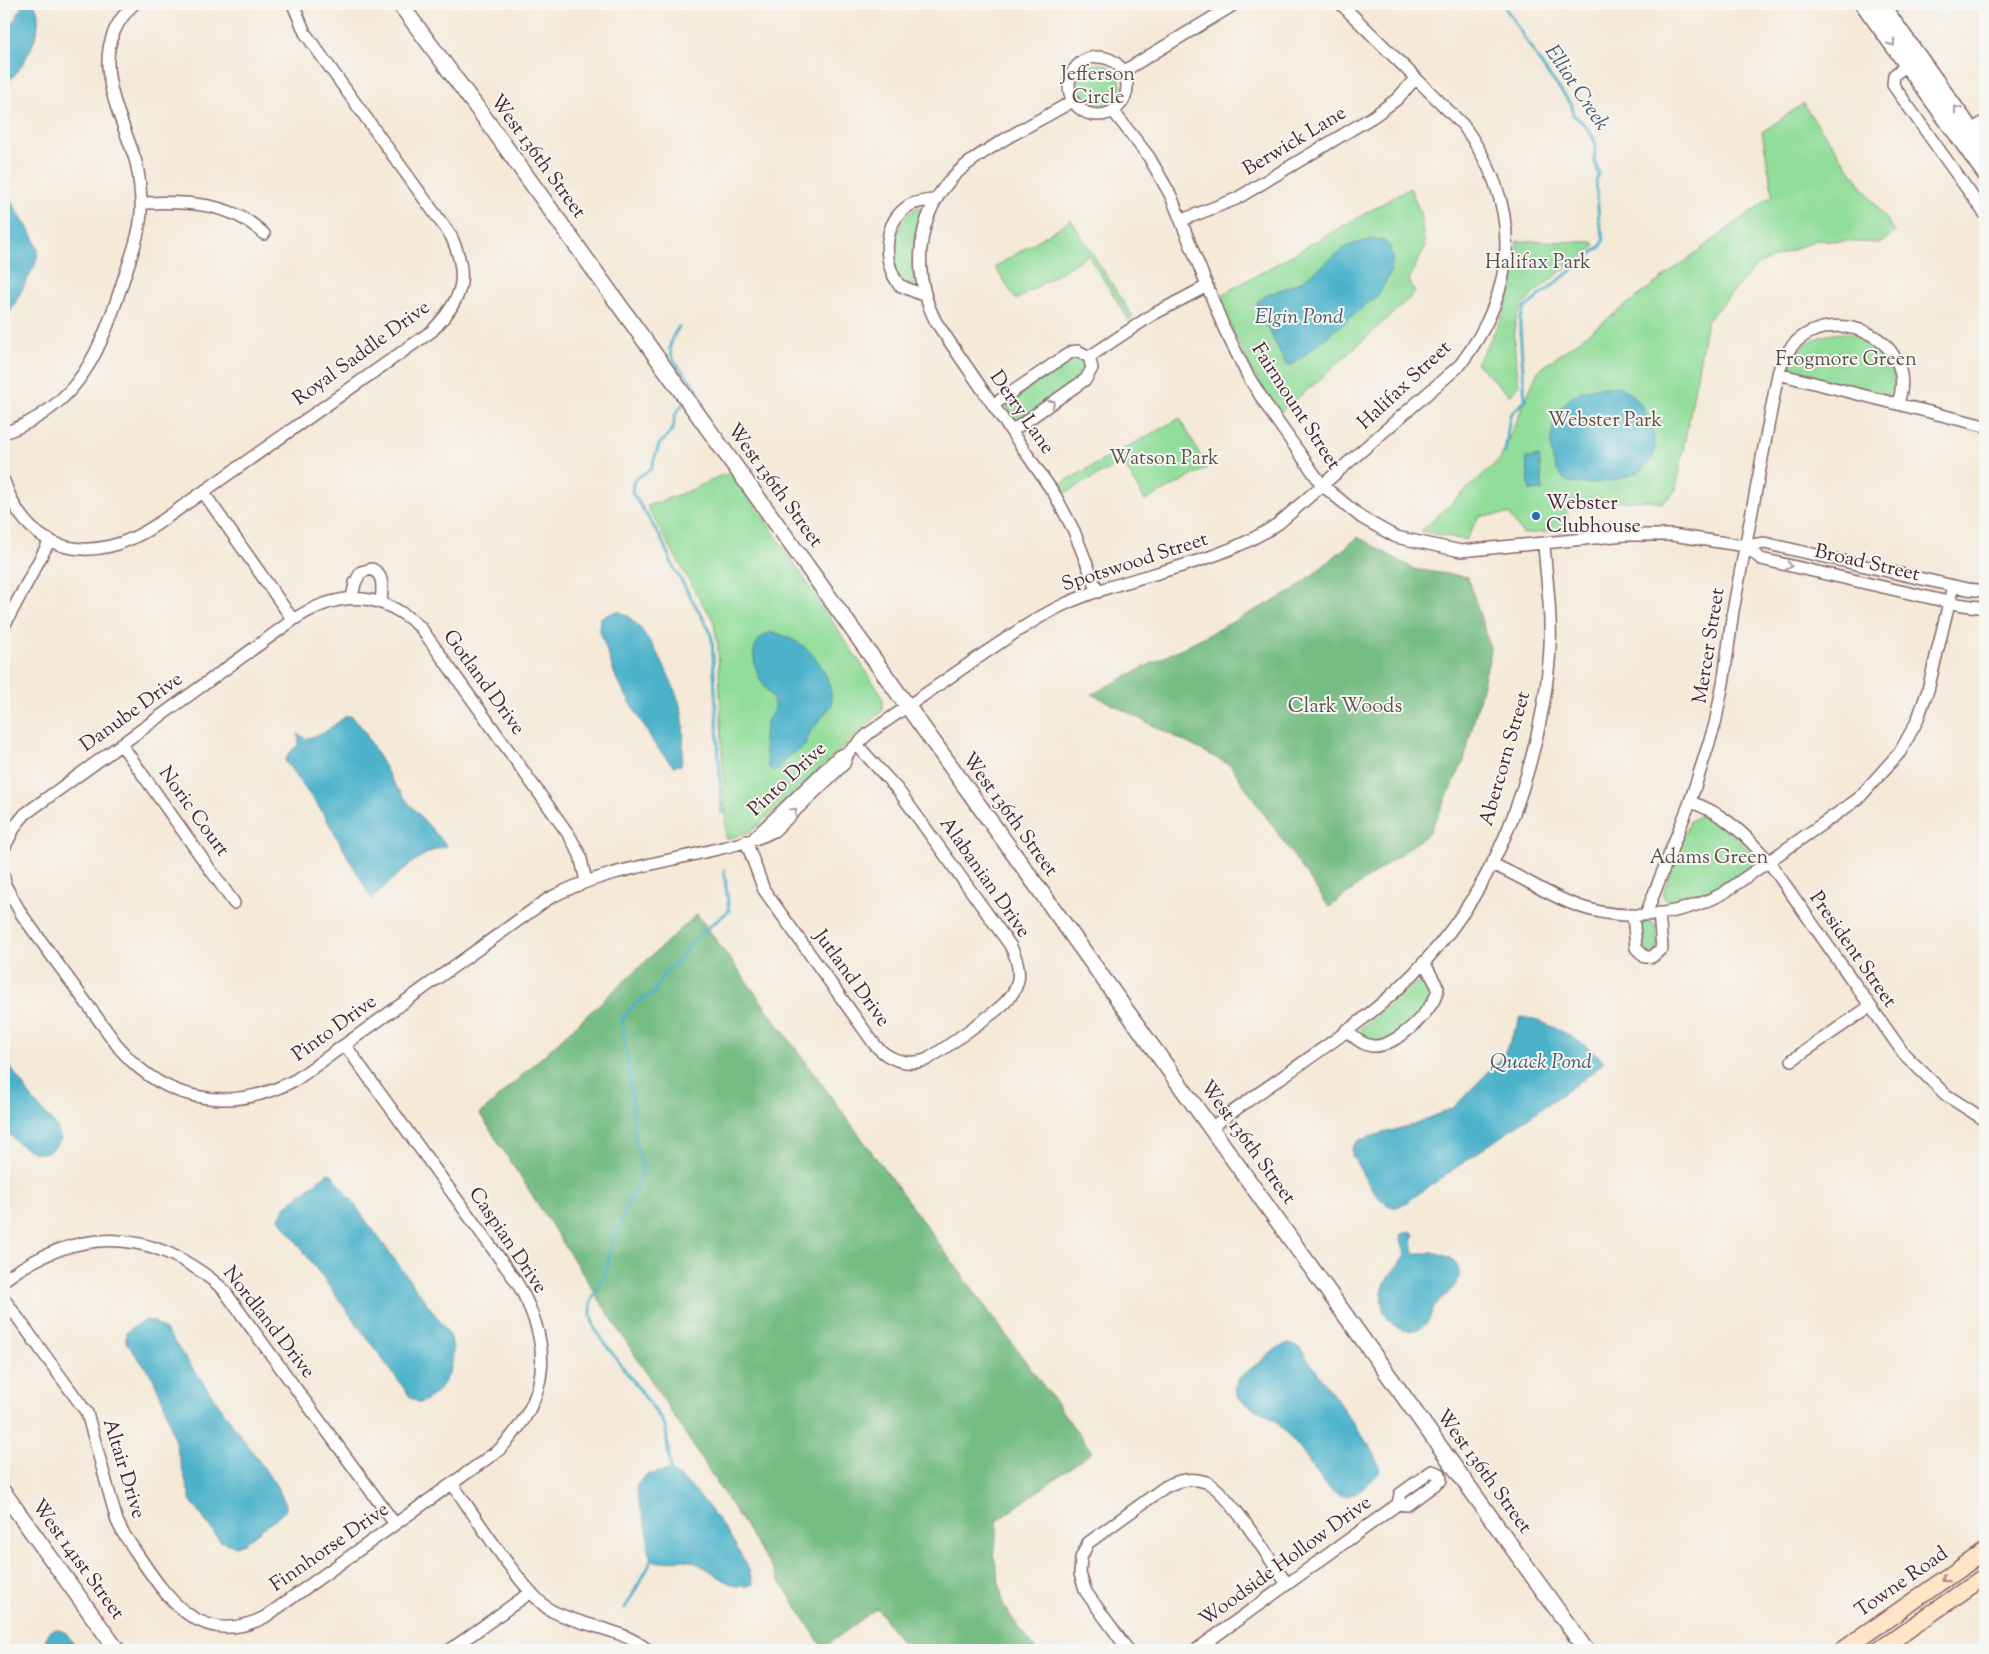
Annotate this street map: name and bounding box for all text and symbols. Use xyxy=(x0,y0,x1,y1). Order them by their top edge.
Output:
one-way arrow xyxy=(1886,37,1895,47)
water label: Elliot Creek xyxy=(1536,39,1616,137)
park label: Jefferson Circle xyxy=(1060,61,1135,113)
street label: West 136th Street xyxy=(482,89,592,225)
street label: Berwick Lane xyxy=(1238,100,1352,184)
one-way arrow xyxy=(1954,105,1963,115)
park label: Halifax Park xyxy=(1485,249,1591,278)
street label: Royal Saddle Drive xyxy=(287,294,437,414)
water label: Elgin Pond xyxy=(1254,303,1344,333)
street label: Halifax Street xyxy=(1351,335,1459,437)
street label: Fairmount Street xyxy=(1243,338,1347,476)
park label: Frogmore Green xyxy=(1775,346,1917,375)
street label: Derry Lane xyxy=(981,365,1061,461)
one-way arrow xyxy=(1046,400,1055,409)
park label: Webster Park xyxy=(1548,407,1662,436)
street label: West 136th Street xyxy=(719,418,829,554)
park label: Watson Park xyxy=(1109,445,1219,474)
place label: Webster Clubhouse xyxy=(1546,490,1641,542)
marker: Webster Clubhouse xyxy=(1530,510,1542,522)
street label: Spotswood Street xyxy=(1058,526,1212,600)
street label: Broad Street xyxy=(1812,538,1923,590)
one-way arrow xyxy=(1785,560,1794,571)
street label: Mercer Street xyxy=(1687,586,1733,706)
street label: Gotland Drive xyxy=(435,624,531,742)
street label: Danube Drive xyxy=(75,666,189,760)
street label: Abercorn Street xyxy=(1473,688,1539,830)
park label: Clark Woods xyxy=(1288,693,1402,722)
street label: Pinto Drive xyxy=(742,736,834,824)
street label: West 136th Street xyxy=(954,747,1064,883)
street label: Noric Court xyxy=(150,761,236,863)
one-way arrow xyxy=(789,808,798,817)
street label: Alabanian Drive xyxy=(931,812,1037,944)
park label: Adams Green xyxy=(1650,844,1769,873)
street label: President Street xyxy=(1801,886,1903,1014)
street label: Jutland Drive xyxy=(805,923,896,1034)
street label: Pinto Drive xyxy=(287,988,383,1070)
water label: Quack Pond xyxy=(1490,1048,1593,1078)
street label: West 136th Street xyxy=(1192,1075,1302,1211)
street label: Caspian Drive xyxy=(461,1182,553,1300)
street label: Nordland Drive xyxy=(215,1261,321,1385)
street label: West 136th Street xyxy=(1428,1404,1538,1540)
street label: Altair Drive xyxy=(94,1415,152,1523)
street label: Woodside Hollow Drive xyxy=(1194,1489,1378,1635)
street label: West 141st Street xyxy=(23,1494,131,1626)
street label: Finnhorse Drive xyxy=(264,1496,396,1600)
street label: Towne Road xyxy=(1850,1540,1954,1626)
one-way arrow xyxy=(1941,1573,1951,1582)

